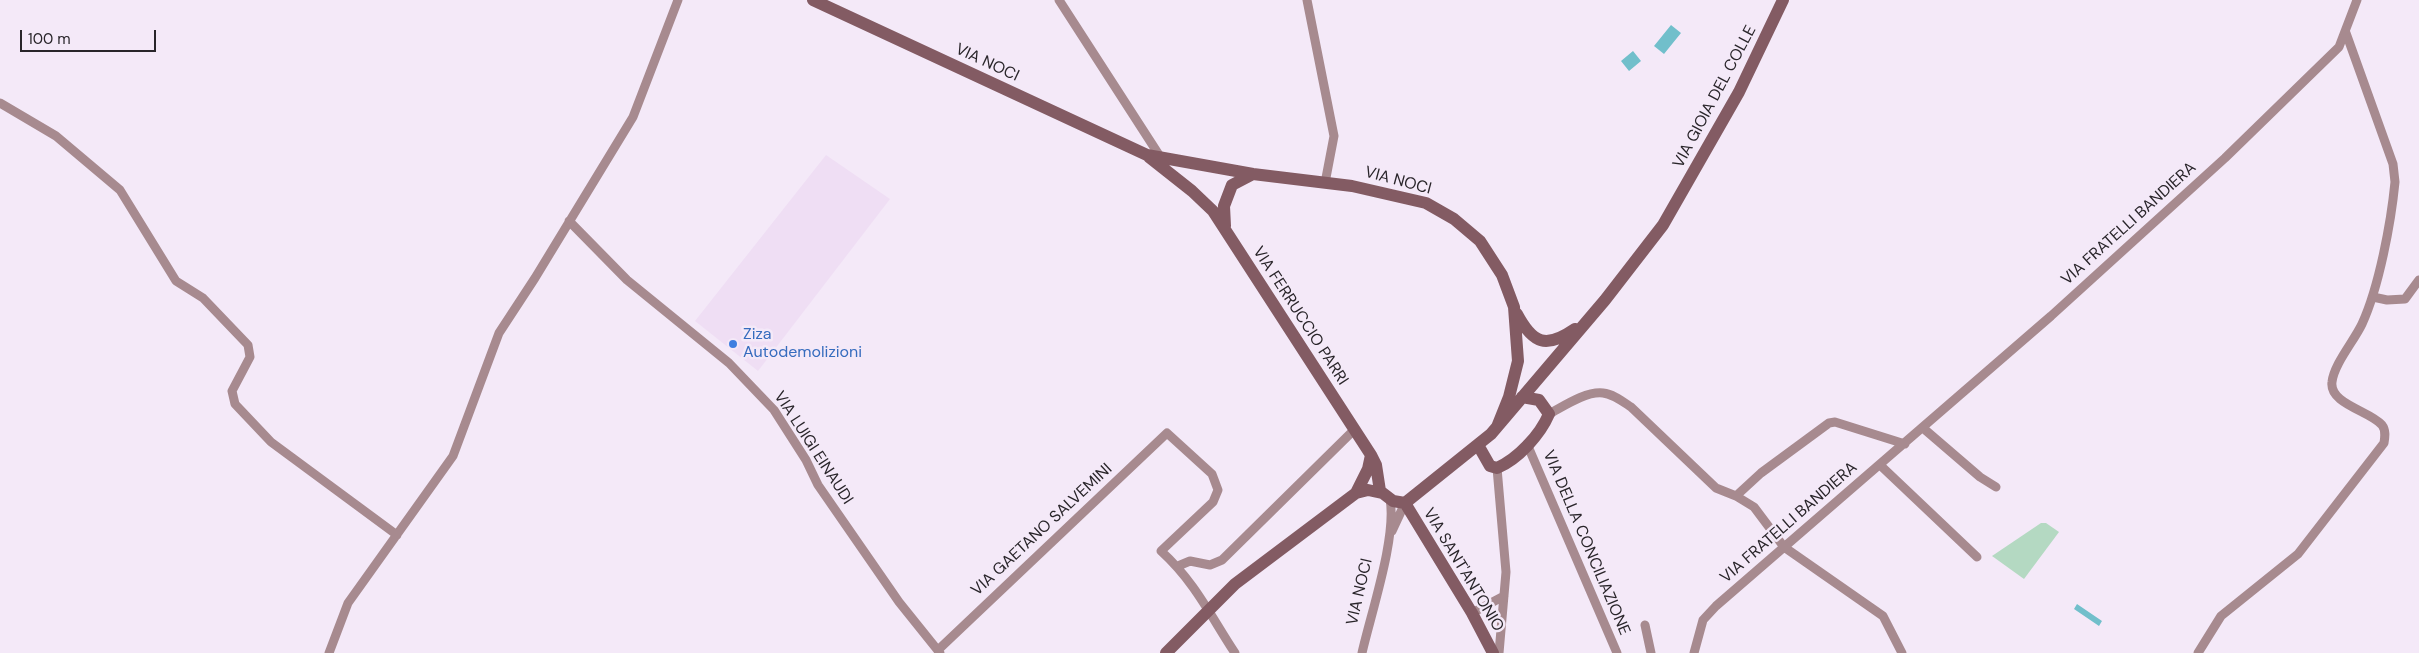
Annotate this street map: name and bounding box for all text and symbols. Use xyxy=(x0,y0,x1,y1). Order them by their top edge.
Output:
scale bar xyxy=(22,20,159,52)
street label: VIA GIOIA DEL COLLE xyxy=(1669,22,1761,172)
text: 100 m xyxy=(28,29,71,49)
street label: VIA NOCI xyxy=(952,40,1022,86)
street label: VIA FRATELLI BANDIERA xyxy=(2058,158,2200,290)
street label: VIA NOCI xyxy=(1363,163,1433,199)
street label: VIA FERRUCCIO PARRI xyxy=(1248,243,1352,389)
place label: Ziza Autodemolizioni xyxy=(743,325,862,363)
marker: Ziza Autodemolizioni xyxy=(727,338,739,350)
street label: VIA LUIGI EINAUDI xyxy=(769,388,857,508)
street label: VIA DELLA CONCILIAZIONE xyxy=(1538,448,1634,638)
street label: VIA FRATELLI BANDIERA xyxy=(1717,458,1861,588)
street label: VIA GAETANO SALVEMINI xyxy=(968,460,1116,600)
street label: VIA SANT'ANTONIO xyxy=(1419,505,1507,635)
street label: VIA NOCI xyxy=(1343,557,1377,627)

